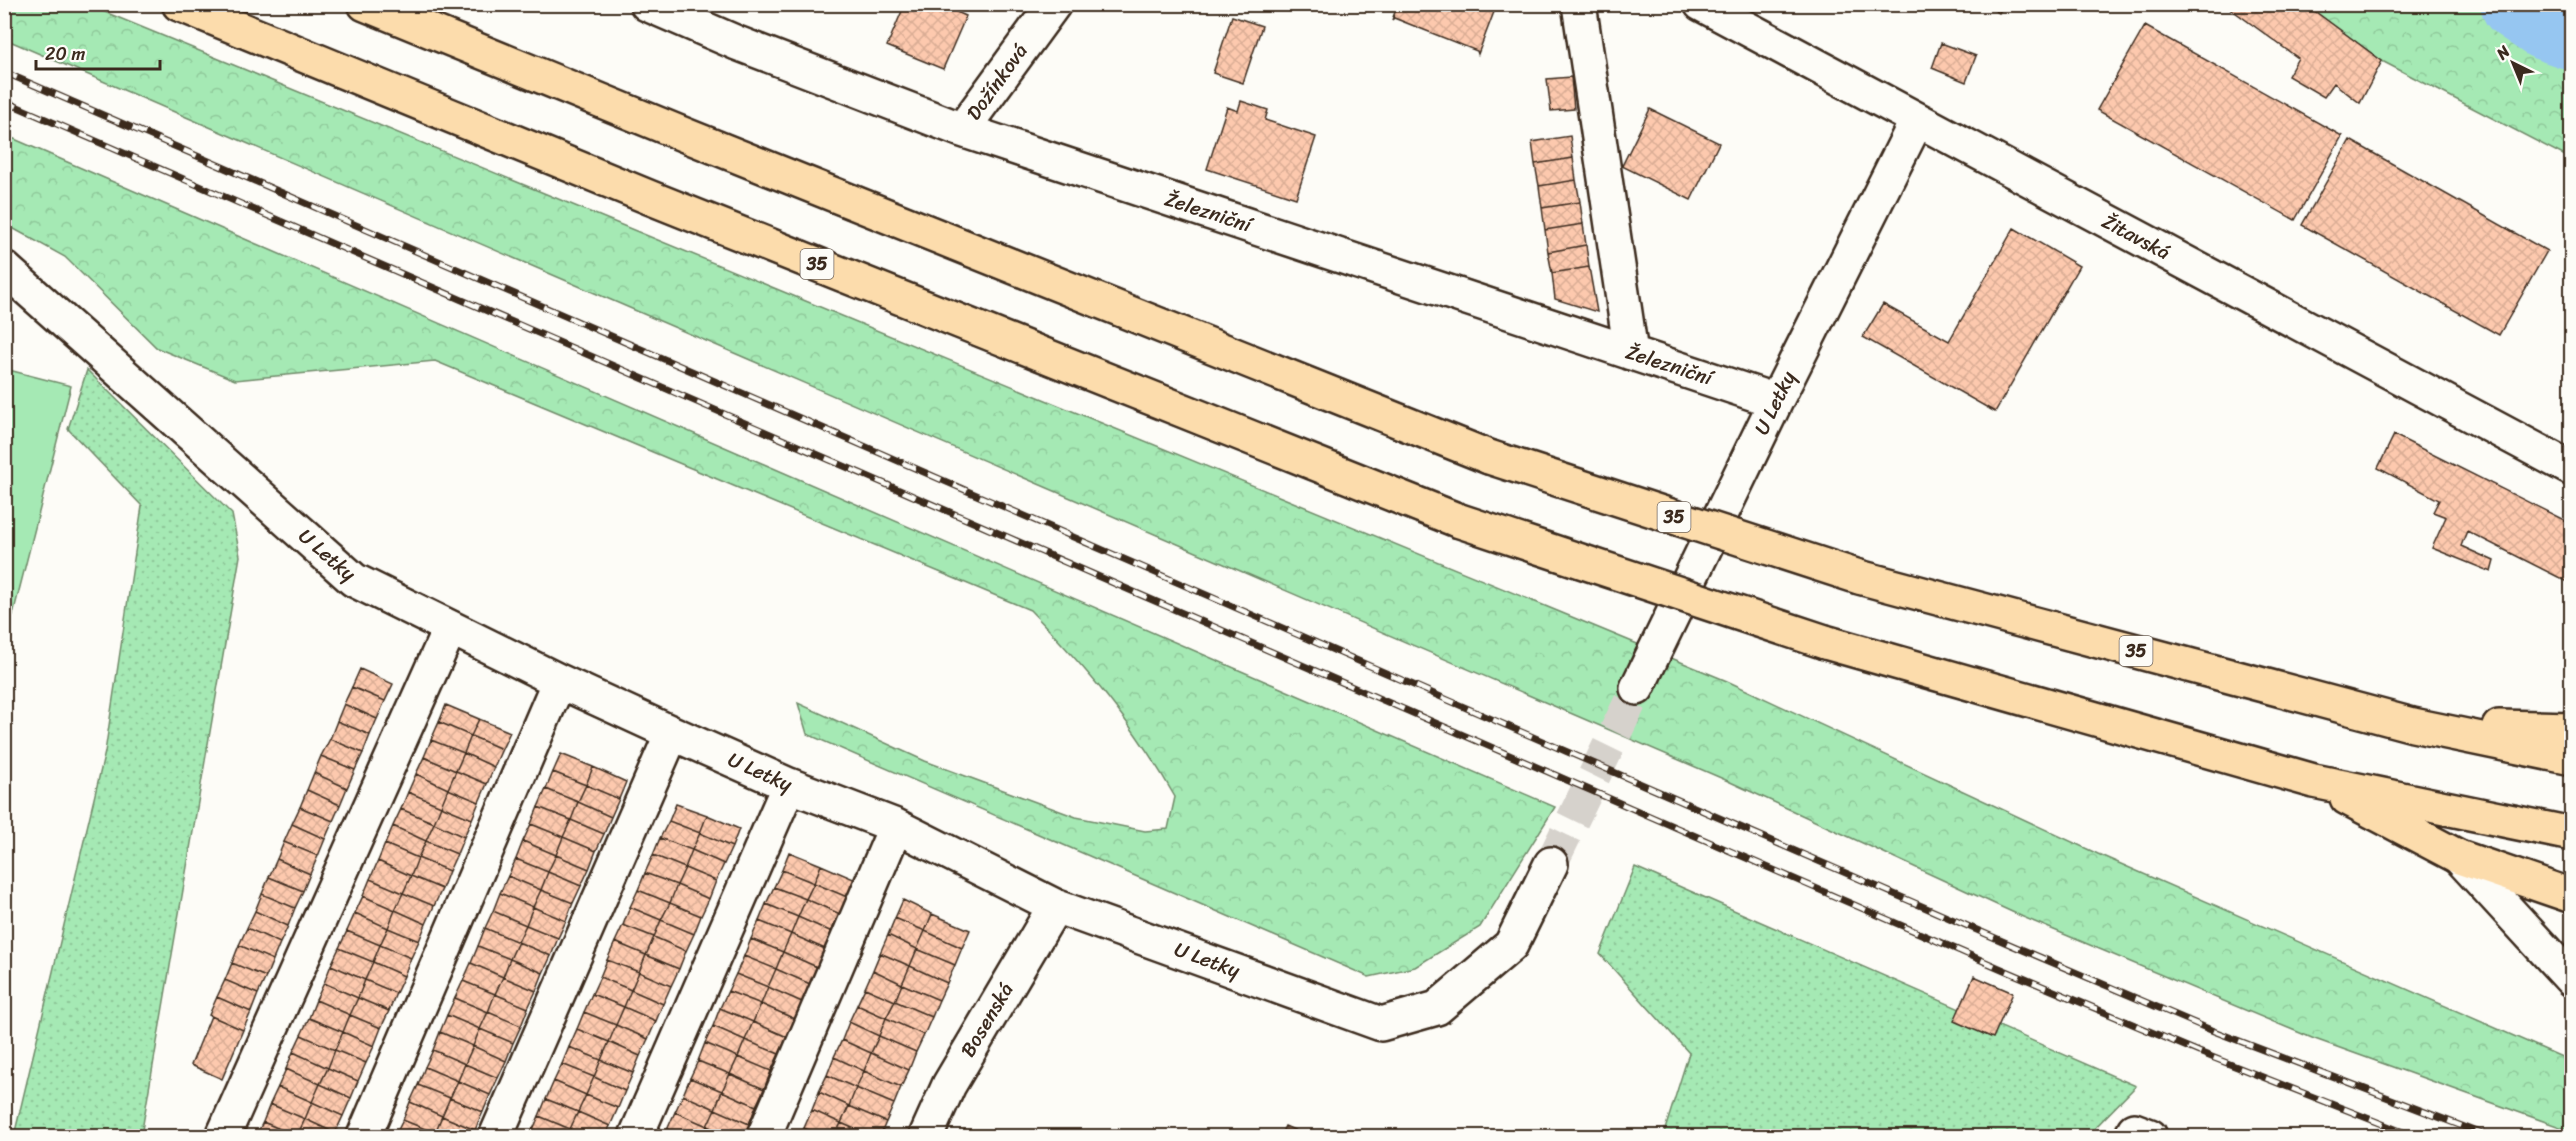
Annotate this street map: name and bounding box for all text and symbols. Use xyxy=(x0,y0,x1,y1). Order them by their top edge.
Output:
scale bar xyxy=(36,33,160,71)
north arrow xyxy=(2483,33,2543,93)
street label: Dožínková xyxy=(957,36,1037,128)
text: N xyxy=(2488,37,2518,67)
text: 20 m xyxy=(45,38,85,70)
street label: Železniční xyxy=(1160,182,1258,243)
street label: Žitavská xyxy=(2095,204,2177,270)
road number: 35 xyxy=(800,249,834,279)
street label: Železniční xyxy=(1621,335,1719,396)
street label: U Letky xyxy=(1744,364,1806,441)
road number: 35 xyxy=(1658,502,1690,532)
street label: U Letky xyxy=(290,520,365,591)
road number: 35 xyxy=(2120,636,2152,666)
street label: U Letky xyxy=(722,742,799,802)
street label: U Letky xyxy=(1169,932,1245,988)
street label: Bosenská xyxy=(951,976,1023,1064)

